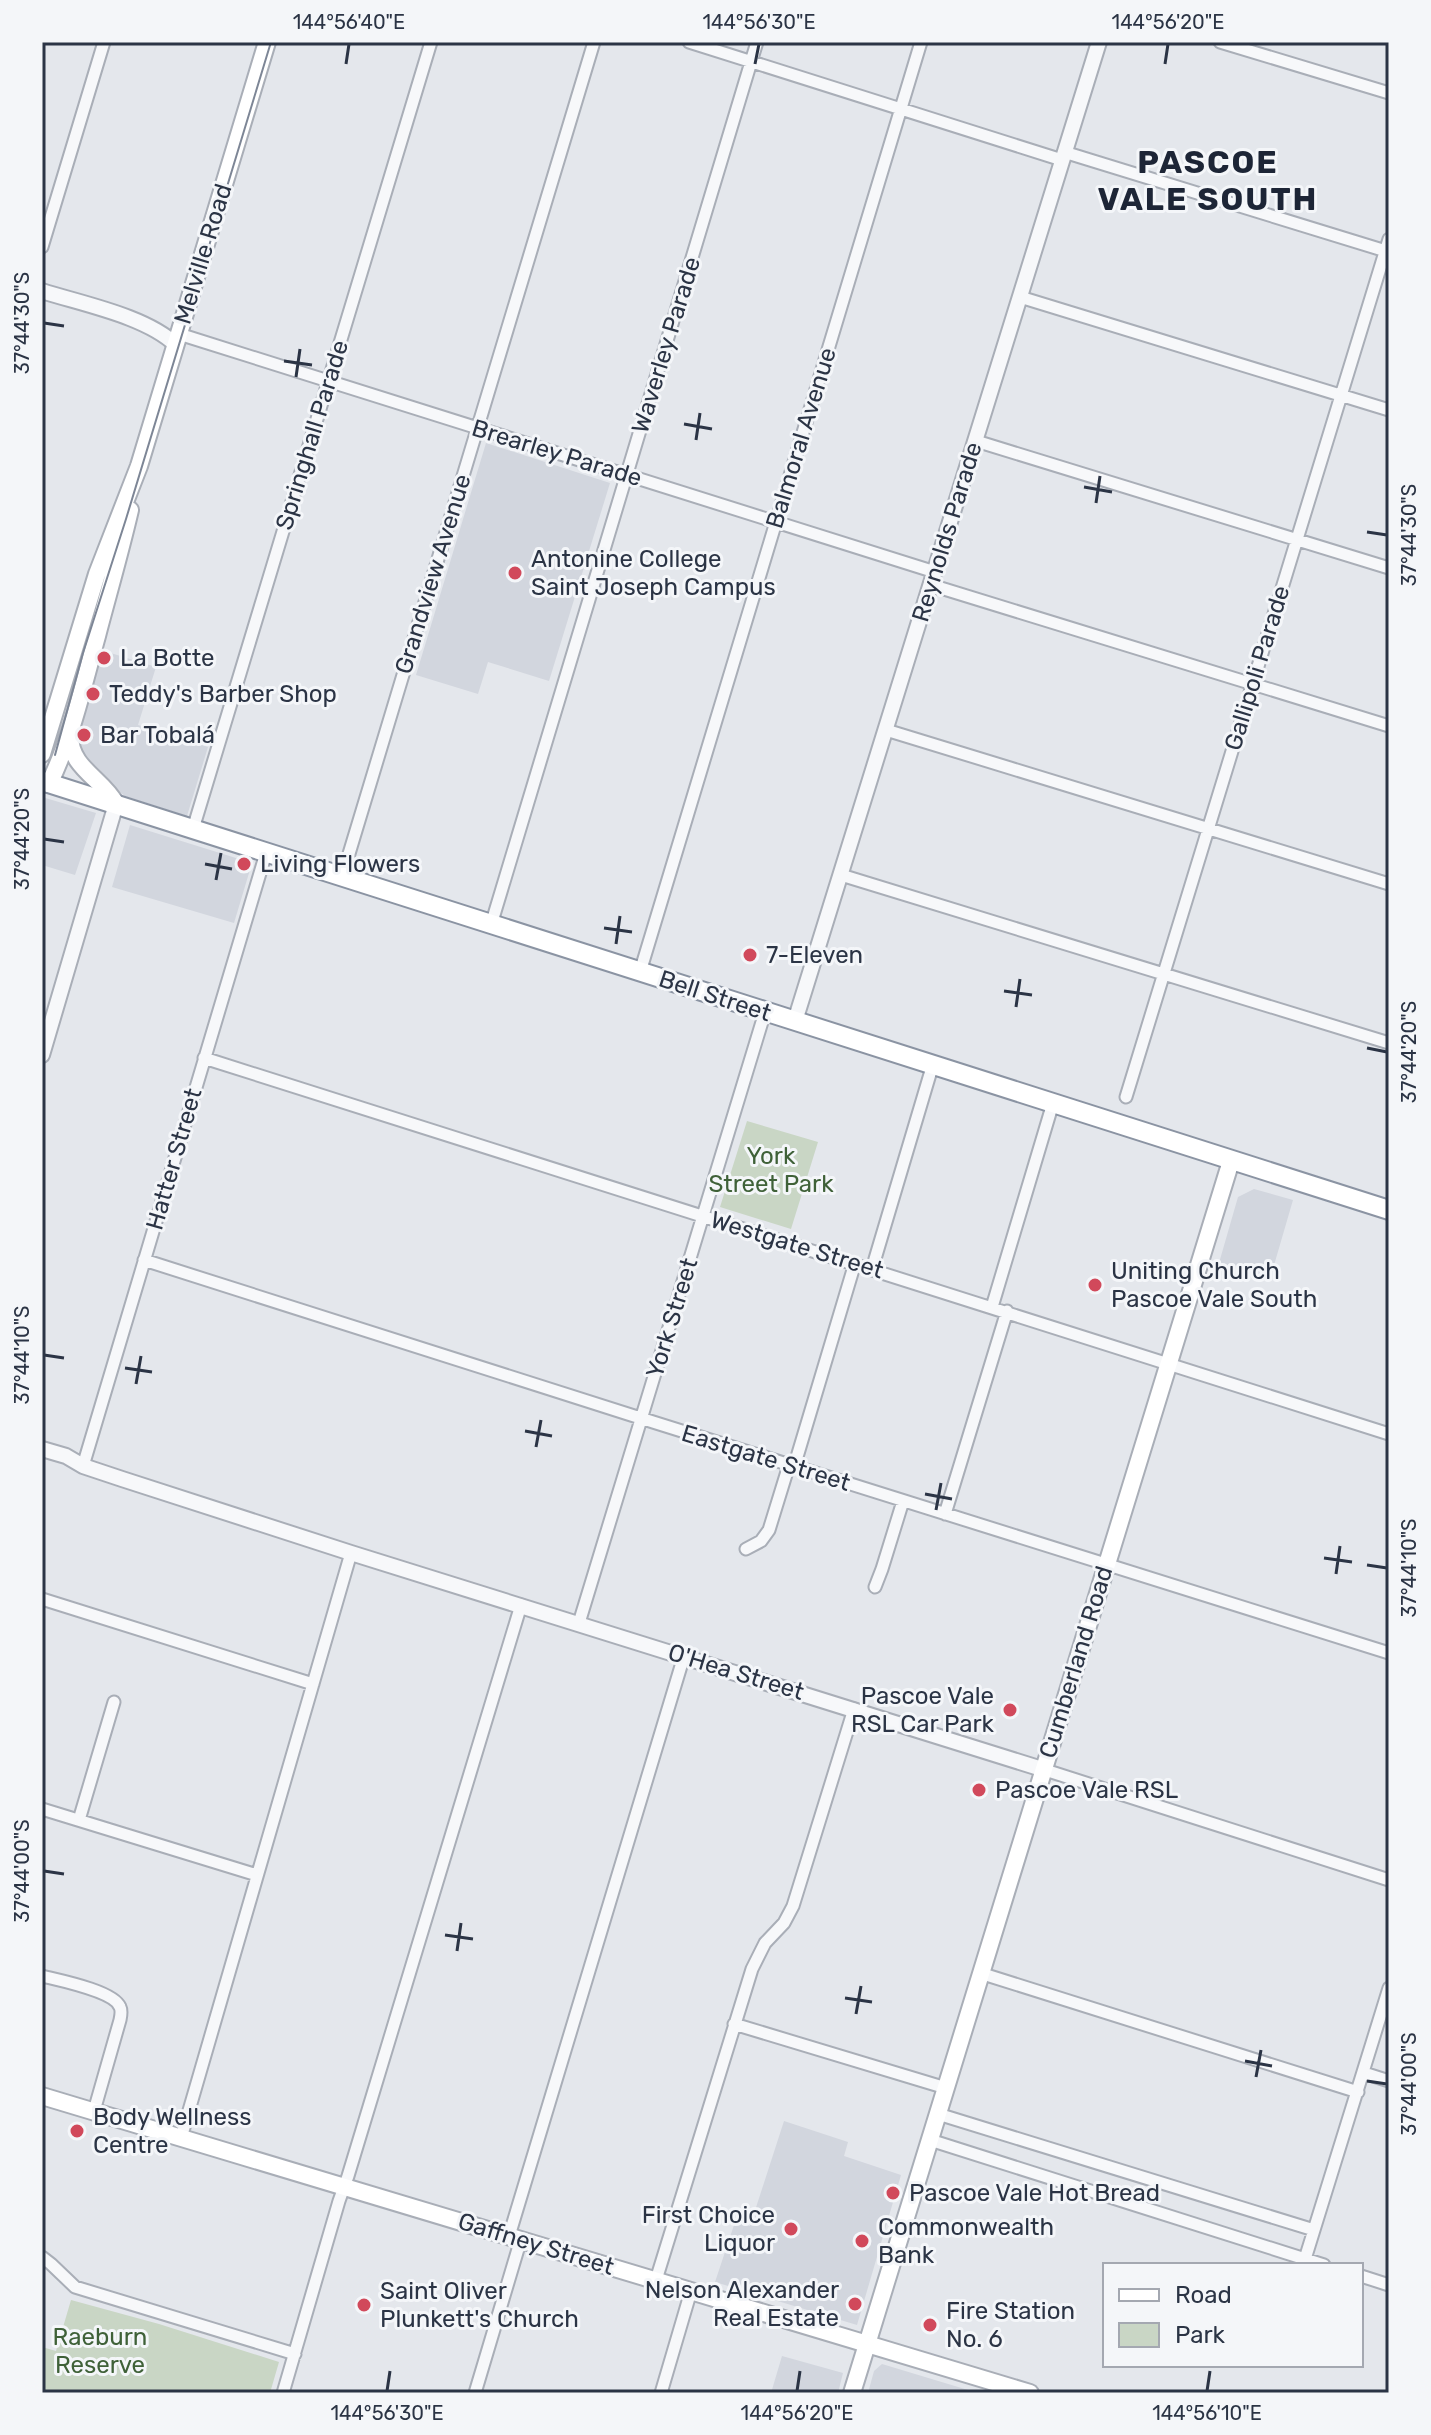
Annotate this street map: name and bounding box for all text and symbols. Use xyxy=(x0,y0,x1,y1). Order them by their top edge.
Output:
text: 144°56'40"E xyxy=(293,10,405,34)
text: 144°56'30"E xyxy=(702,10,816,34)
text: 144°56'20"E xyxy=(1112,10,1224,34)
district label: PASCOE VALE SOUTH xyxy=(1098,143,1318,218)
street label: Melville Road xyxy=(168,180,238,328)
street label: Waverley Parade xyxy=(626,254,706,436)
text: 37°44'30"S xyxy=(10,272,34,374)
street label: Springhall Parade xyxy=(270,337,354,533)
street label: Balmoral Avenue xyxy=(760,344,842,532)
street label: Brearley Parade xyxy=(469,414,645,492)
street label: Reynolds Parade xyxy=(906,439,988,625)
street label: Grandview Avenue xyxy=(389,471,477,677)
text: 37°44'30"S xyxy=(1397,484,1421,586)
place label: Antonine College Saint Joseph Campus xyxy=(531,545,776,601)
marker: Antonine College Saint Joseph Campus xyxy=(506,564,524,582)
street label: Gallipoli Parade xyxy=(1219,582,1295,754)
place label: La Botte xyxy=(120,644,215,672)
marker: La Botte xyxy=(95,649,113,667)
place label: Teddy's Barber Shop xyxy=(109,680,337,708)
marker: Teddy's Barber Shop xyxy=(84,685,102,703)
place label: Bar Tobalá xyxy=(100,721,215,749)
marker: Bar Tobalá xyxy=(75,726,93,744)
text: 37°44'20"S xyxy=(10,788,34,890)
place label: Living Flowers xyxy=(260,850,420,878)
marker: Living Flowers xyxy=(235,855,253,873)
place label: 7-Eleven xyxy=(766,941,863,969)
marker: 7-Eleven xyxy=(741,946,759,964)
street label: Bell Street xyxy=(655,965,775,1027)
text: 37°44'20"S xyxy=(1397,1001,1421,1103)
street label: Hatter Street xyxy=(140,1085,208,1233)
park label: York Street Park xyxy=(708,1142,834,1198)
street label: Westgate Street xyxy=(707,1205,887,1285)
street label: York Street xyxy=(641,1255,703,1381)
place label: Uniting Church Pascoe Vale South xyxy=(1111,1257,1317,1313)
marker: Uniting Church Pascoe Vale South xyxy=(1086,1276,1104,1294)
text: 37°44'10"S xyxy=(10,1305,34,1405)
street label: Eastgate Street xyxy=(678,1419,854,1497)
text: 37°44'10"S xyxy=(1397,1518,1421,1618)
street label: Cumberland Road xyxy=(1033,1563,1119,1761)
street label: O'Hea Street xyxy=(665,1638,807,1706)
place label: Pascoe Vale RSL Car Park xyxy=(851,1682,995,1738)
marker: Pascoe Vale RSL Car Park xyxy=(1001,1701,1019,1719)
place label: Pascoe Vale RSL xyxy=(995,1776,1179,1804)
marker: Pascoe Vale RSL xyxy=(970,1781,988,1799)
text: 37°44'00"S xyxy=(10,1819,34,1923)
text: 37°44'00"S xyxy=(1397,2032,1421,2136)
place label: Body Wellness Centre xyxy=(93,2103,251,2159)
marker: Body Wellness Centre xyxy=(68,2122,86,2140)
place label: Pascoe Vale Hot Bread xyxy=(909,2179,1160,2207)
marker: Pascoe Vale Hot Bread xyxy=(884,2184,902,2202)
place label: First Choice Liquor xyxy=(642,2201,775,2257)
street label: Gaffney Street xyxy=(455,2207,617,2281)
place label: Commonwealth Bank xyxy=(878,2213,1054,2269)
marker: First Choice Liquor xyxy=(782,2220,800,2238)
marker: Commonwealth Bank xyxy=(853,2232,871,2250)
legend xyxy=(1103,2263,1363,2367)
place label: Nelson Alexander Real Estate xyxy=(645,2276,839,2332)
place label: Saint Oliver Plunkett's Church xyxy=(380,2277,579,2333)
text: Road xyxy=(1175,2281,1232,2309)
marker: Nelson Alexander Real Estate xyxy=(846,2295,864,2313)
marker: Saint Oliver Plunkett's Church xyxy=(355,2296,373,2314)
place label: Fire Station No. 6 xyxy=(946,2297,1075,2353)
marker: Fire Station No. 6 xyxy=(921,2316,939,2334)
text: Park xyxy=(1175,2321,1226,2349)
park label: Raeburn Reserve xyxy=(53,2323,147,2379)
text: 144°56'30"E xyxy=(330,2401,444,2425)
text: 144°56'20"E xyxy=(741,2401,853,2425)
text: 144°56'10"E xyxy=(1152,2401,1262,2425)

